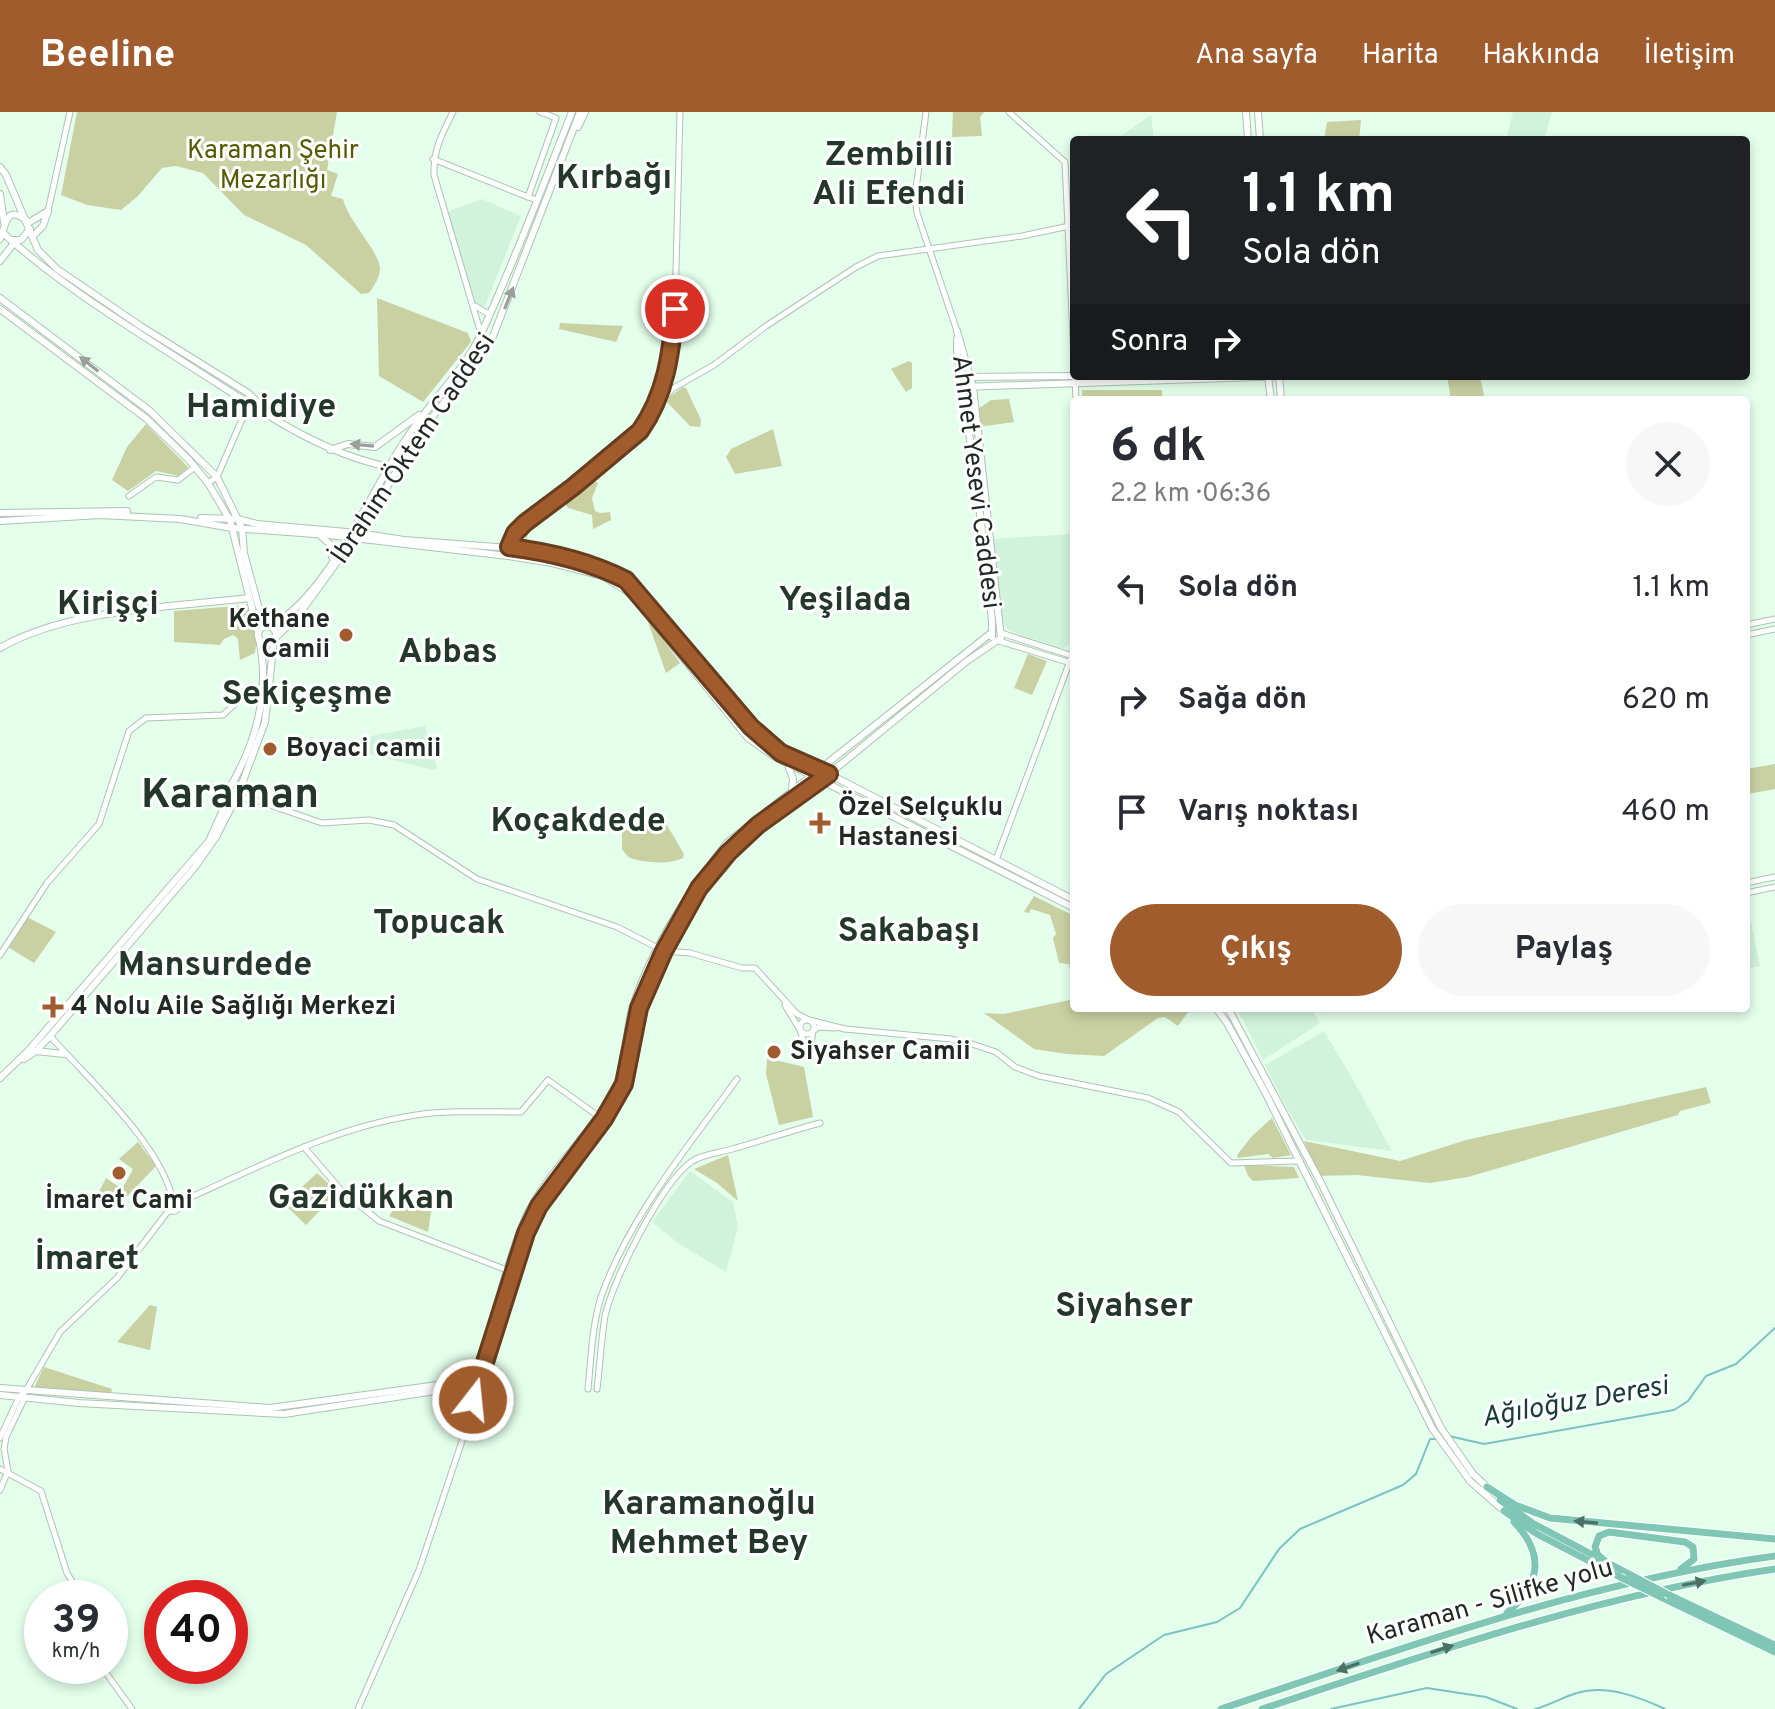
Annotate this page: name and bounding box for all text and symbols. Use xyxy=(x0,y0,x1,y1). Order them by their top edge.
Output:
text: Beeline xyxy=(40,32,175,81)
text: Ana sayfa xyxy=(1195,38,1318,74)
text: Harita xyxy=(1362,38,1438,74)
text: Hakkında xyxy=(1482,38,1600,74)
text: İletişim xyxy=(1644,38,1735,74)
park label: Karaman Şehir Mezarlığı xyxy=(187,135,359,198)
district label: Zembilli Ali Efendi xyxy=(812,135,966,217)
district label: Kırbağı xyxy=(556,158,672,201)
text: 1.1 km xyxy=(1242,162,1395,232)
icon: left xyxy=(1110,168,1214,272)
text: Sola dön xyxy=(1242,231,1381,277)
pin xyxy=(641,275,709,343)
one-way arrow xyxy=(503,286,516,310)
icon: arrive xyxy=(653,287,697,331)
icon: right xyxy=(1204,320,1248,364)
text: Sonra xyxy=(1110,324,1188,361)
street label: İbrahim Öktem Caddesi xyxy=(324,327,504,571)
street label: Ahmet Yesevi Caddesi xyxy=(943,353,1007,611)
one-way arrow xyxy=(79,356,99,372)
district label: Hamidiye xyxy=(186,387,336,430)
text: 6 dk xyxy=(1110,418,1206,478)
button: close xyxy=(1626,422,1710,506)
one-way arrow xyxy=(349,438,374,451)
text: 2.2 km · 06:36 xyxy=(1110,478,1271,511)
icon: left xyxy=(1110,566,1154,610)
text: Sola dön xyxy=(1178,570,1298,607)
text: 1.1 km xyxy=(1632,570,1710,607)
district label: Yeşilada xyxy=(779,580,911,623)
district label: Kirişçi xyxy=(57,584,159,627)
place label: Kethane Camii xyxy=(229,604,330,667)
marker: Kethane Camii xyxy=(337,626,355,644)
district label: Abbas xyxy=(398,632,498,675)
district label: Sekiçeşme xyxy=(222,674,392,717)
icon: right xyxy=(1110,678,1154,722)
text: Sağa dön xyxy=(1178,682,1307,719)
text: 620 m xyxy=(1622,682,1710,719)
place label: Boyaci camii xyxy=(286,733,441,766)
marker: Boyaci camii xyxy=(261,740,279,758)
district label: Karaman xyxy=(141,770,319,823)
place label: Özel Selçuklu Hastanesi xyxy=(838,790,1003,855)
icon: arrive xyxy=(1110,790,1154,834)
text: Varış noktası xyxy=(1178,794,1359,831)
text: 460 m xyxy=(1622,794,1710,831)
district label: Koçakdede xyxy=(490,801,666,844)
marker: Özel Selçuklu Hastanesi xyxy=(809,812,831,834)
district label: Topucak xyxy=(373,903,505,946)
button: Çıkış xyxy=(1110,904,1402,996)
button: Paylaş xyxy=(1418,904,1710,996)
district label: Sakabaşı xyxy=(838,911,980,954)
district label: Mansurdede xyxy=(118,945,312,988)
place label: 4 Nolu Aile Sağlığı Merkezi xyxy=(71,991,396,1024)
marker: 4 Nolu Aile Sağlığı Merkezi xyxy=(42,996,64,1018)
place label: Siyahser Camii xyxy=(790,1036,971,1069)
marker: Siyahser Camii xyxy=(765,1043,783,1061)
marker: İmaret Cami xyxy=(110,1164,128,1182)
district label: Gazidükkan xyxy=(268,1178,454,1221)
place label: İmaret Cami xyxy=(45,1183,193,1218)
district label: İmaret xyxy=(35,1237,139,1282)
district label: Siyahser xyxy=(1055,1286,1193,1329)
position arrow xyxy=(431,1358,515,1442)
water label: Ağıloğuz Deresi xyxy=(1479,1368,1673,1437)
district label: Karamanoğlu Mehmet Bey xyxy=(602,1484,816,1566)
one-way arrow xyxy=(1573,1515,1598,1528)
street label: Karaman - Silifke yolu xyxy=(1363,1552,1617,1654)
one-way arrow xyxy=(1681,1576,1706,1589)
speed limit sign: 40 xyxy=(144,1580,248,1684)
text: 39 xyxy=(52,1597,100,1647)
text: km/h xyxy=(52,1639,100,1665)
one-way arrow xyxy=(1431,1642,1455,1655)
one-way arrow xyxy=(1336,1661,1360,1673)

